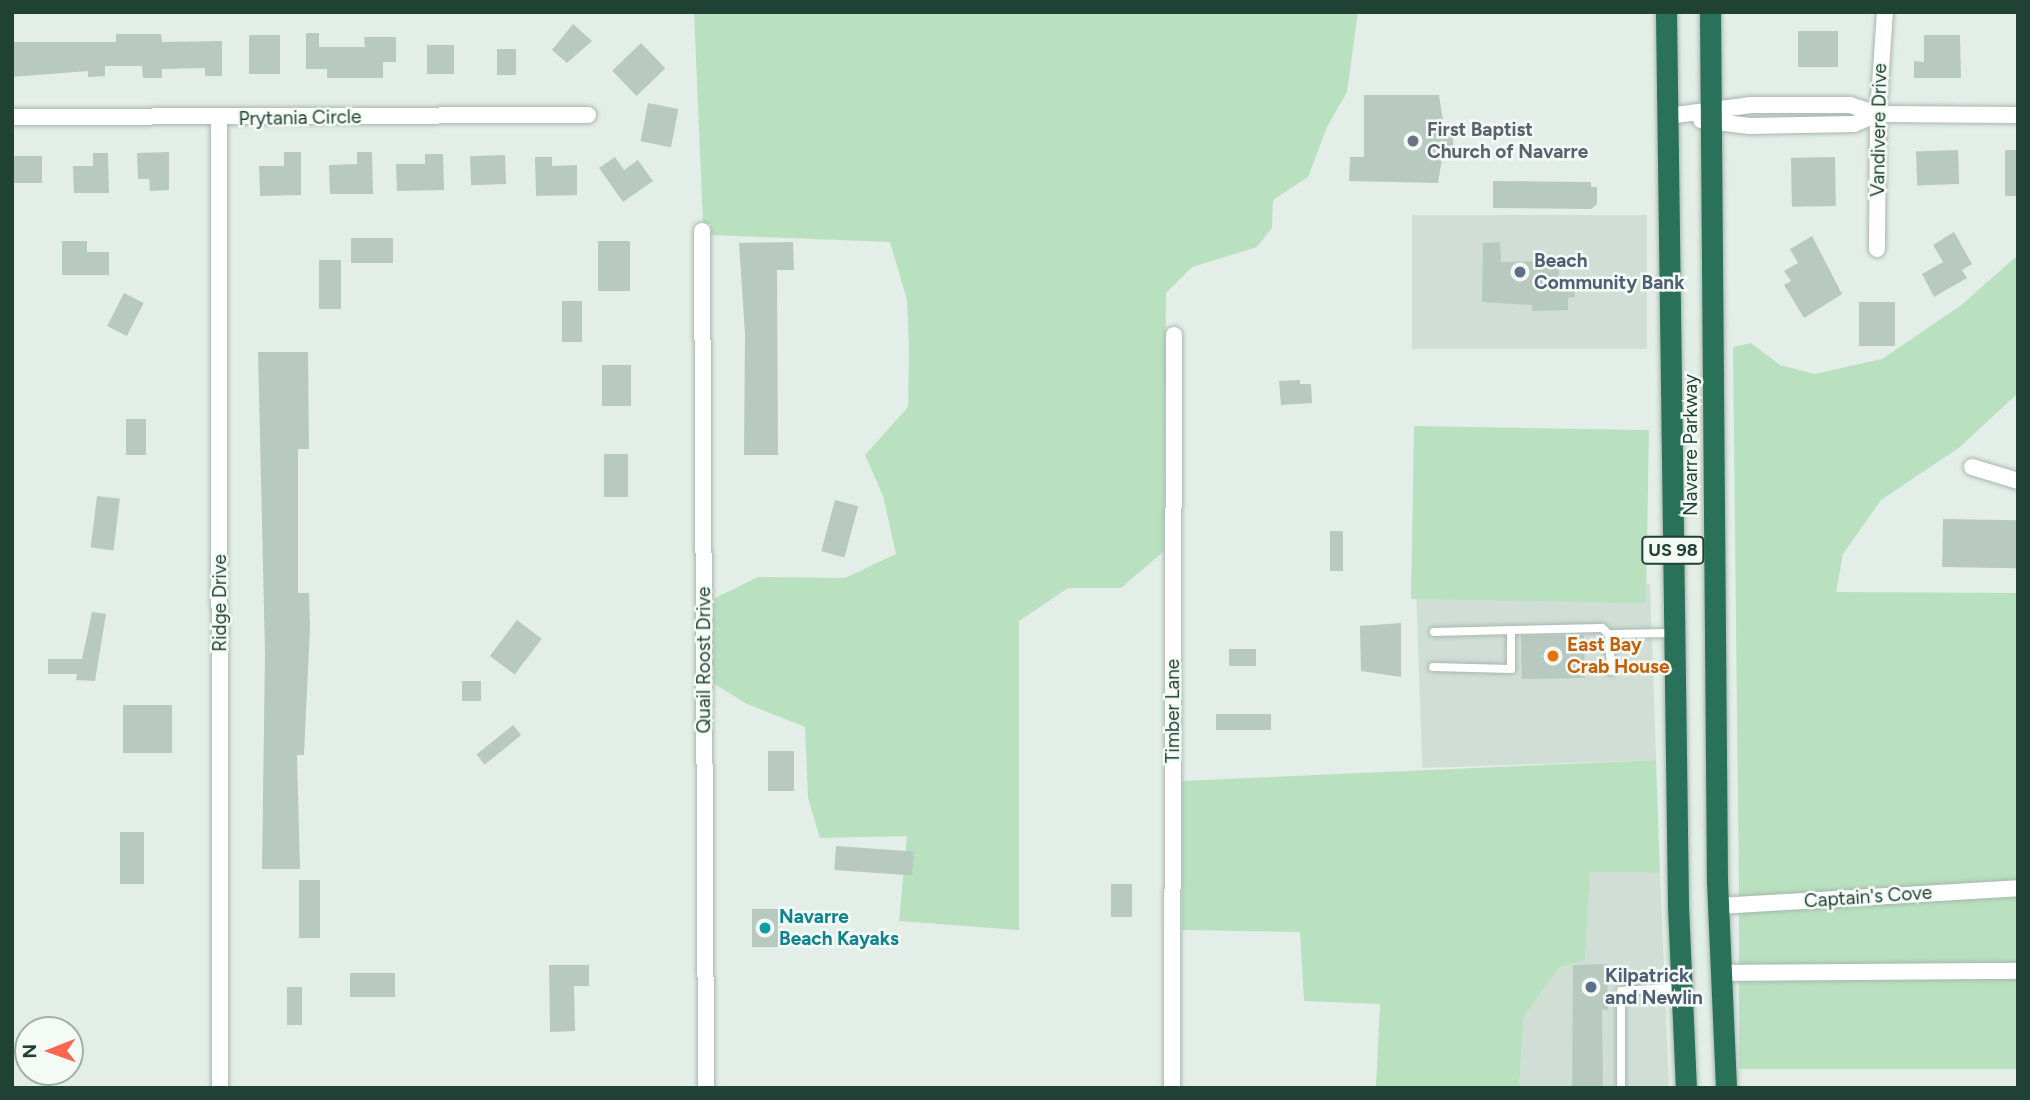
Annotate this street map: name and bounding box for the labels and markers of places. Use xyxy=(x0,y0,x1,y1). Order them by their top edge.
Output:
place label: First Baptist Church of Navarre xyxy=(1427,119,1588,163)
marker: First Baptist Church of Navarre xyxy=(1405,133,1421,149)
place label: Beach Community Bank xyxy=(1534,250,1684,294)
marker: Beach Community Bank xyxy=(1512,264,1528,280)
place label: East Bay Crab House xyxy=(1567,634,1669,678)
marker: East Bay Crab House xyxy=(1545,648,1561,664)
place label: Navarre Beach Kayaks xyxy=(779,906,899,950)
marker: Navarre Beach Kayaks xyxy=(757,920,773,936)
place label: Kilpatrick and Newlin xyxy=(1605,965,1703,1009)
marker: Kilpatrick and Newlin xyxy=(1583,979,1599,995)

